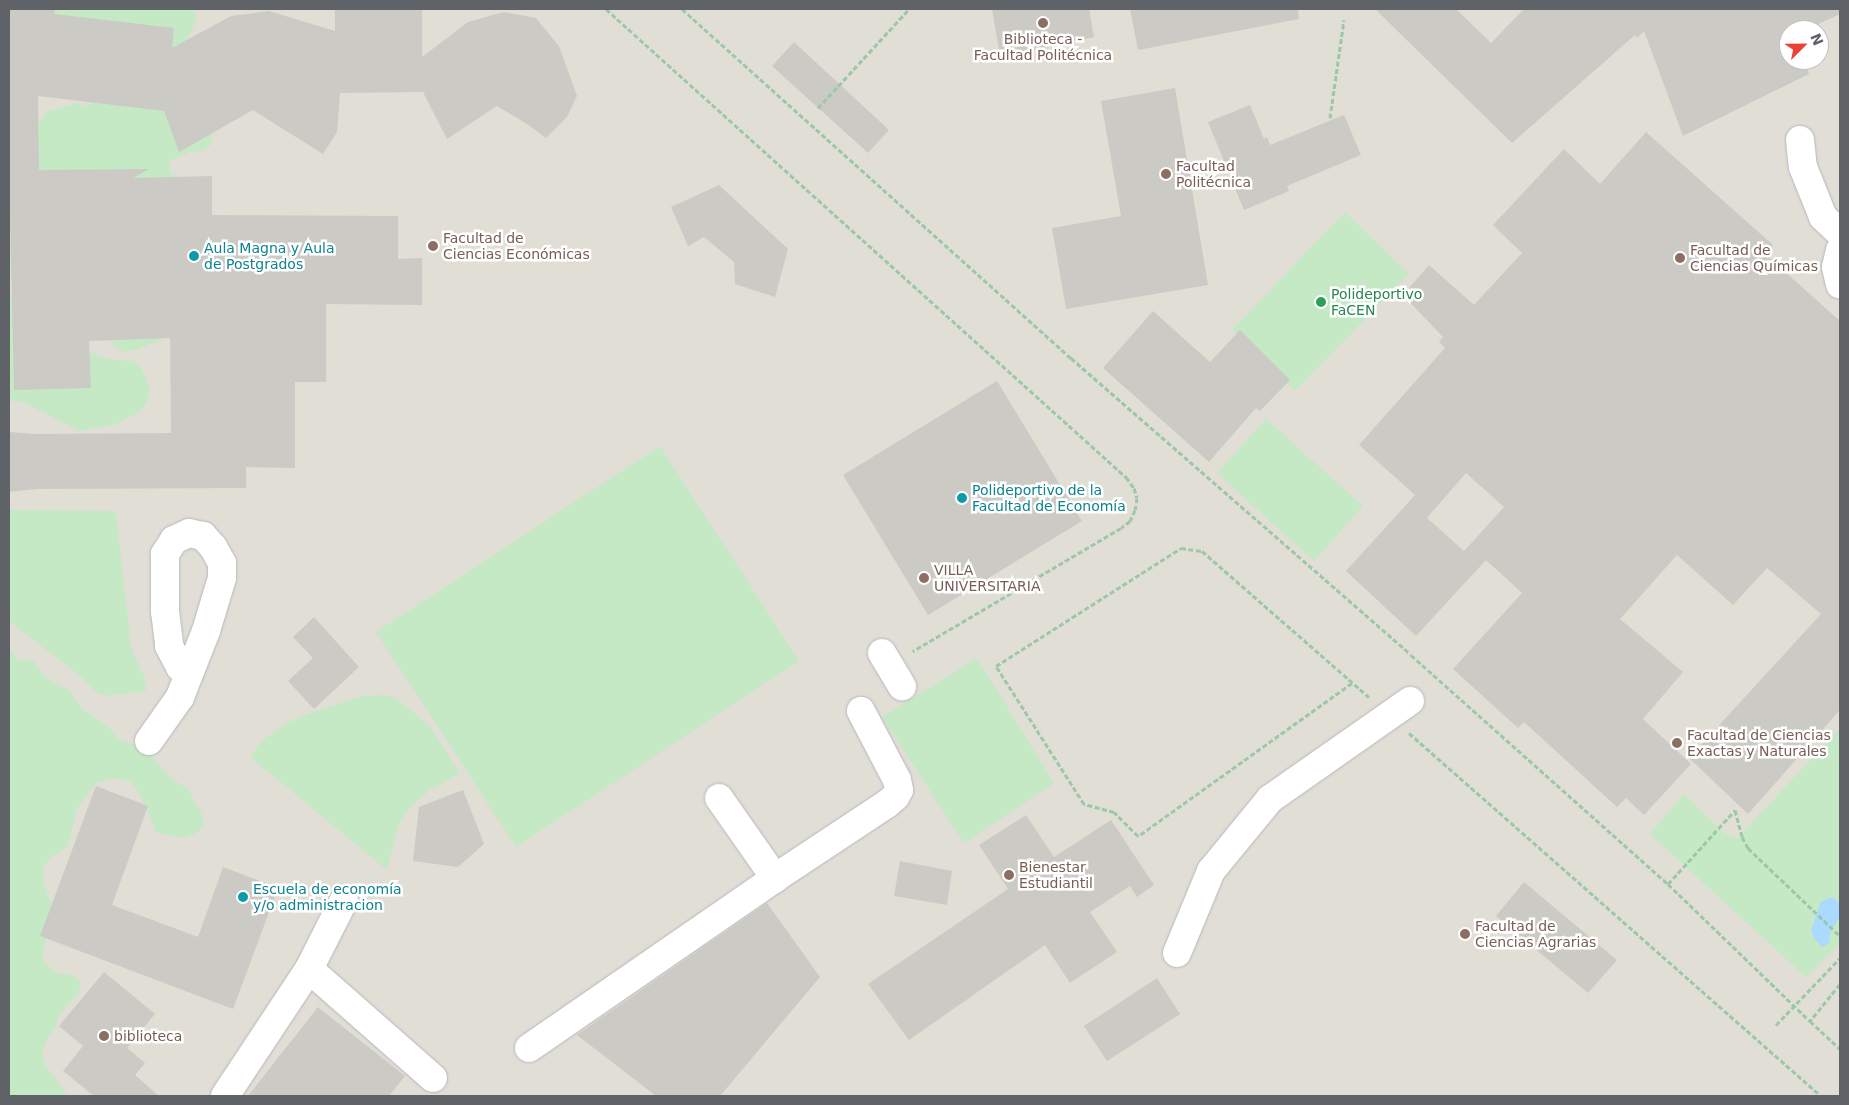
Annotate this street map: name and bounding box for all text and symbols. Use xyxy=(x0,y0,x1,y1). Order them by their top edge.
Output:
marker: Biblioteca - Facultad Politécnica xyxy=(1037,17,1049,29)
north arrow xyxy=(1779,20,1829,70)
place label: Biblioteca - Facultad Politécnica xyxy=(974,31,1112,64)
text: N xyxy=(1807,31,1827,48)
place label: Facultad Politécnica xyxy=(1176,158,1251,190)
marker: Facultad Politécnica xyxy=(1160,168,1172,180)
place label: Facultad de Ciencias Económicas xyxy=(443,230,590,262)
place label: Aula Magna y Aula de Postgrados xyxy=(204,240,334,272)
marker: Facultad de Ciencias Económicas xyxy=(427,240,439,252)
place label: Facultad de Ciencias Químicas xyxy=(1690,242,1818,274)
marker: Aula Magna y Aula de Postgrados xyxy=(188,250,200,262)
marker: Facultad de Ciencias Químicas xyxy=(1674,252,1686,264)
place label: Polideportivo FaCEN xyxy=(1331,286,1422,318)
marker: Polideportivo FaCEN xyxy=(1315,296,1327,308)
place label: Polideportivo de la Facultad de Economía xyxy=(972,482,1126,514)
marker: Polideportivo de la Facultad de Economía xyxy=(956,492,968,504)
place label: VILLA UNIVERSITARIA xyxy=(934,562,1040,594)
marker: VILLA UNIVERSITARIA xyxy=(918,572,930,584)
place label: Facultad de Ciencias Exactas y Naturales xyxy=(1687,727,1831,760)
marker: Facultad de Ciencias Exactas y Naturales xyxy=(1671,737,1683,749)
place label: Bienestar Estudiantil xyxy=(1019,859,1093,892)
marker: Bienestar Estudiantil xyxy=(1003,869,1015,881)
place label: Escuela de economía y/o administracion xyxy=(253,881,402,914)
marker: Escuela de economía y/o administracion xyxy=(237,891,249,903)
place label: Facultad de Ciencias Agrarias xyxy=(1475,918,1596,950)
marker: Facultad de Ciencias Agrarias xyxy=(1459,928,1471,940)
place label: biblioteca xyxy=(114,1028,182,1044)
marker: biblioteca xyxy=(98,1030,110,1042)

